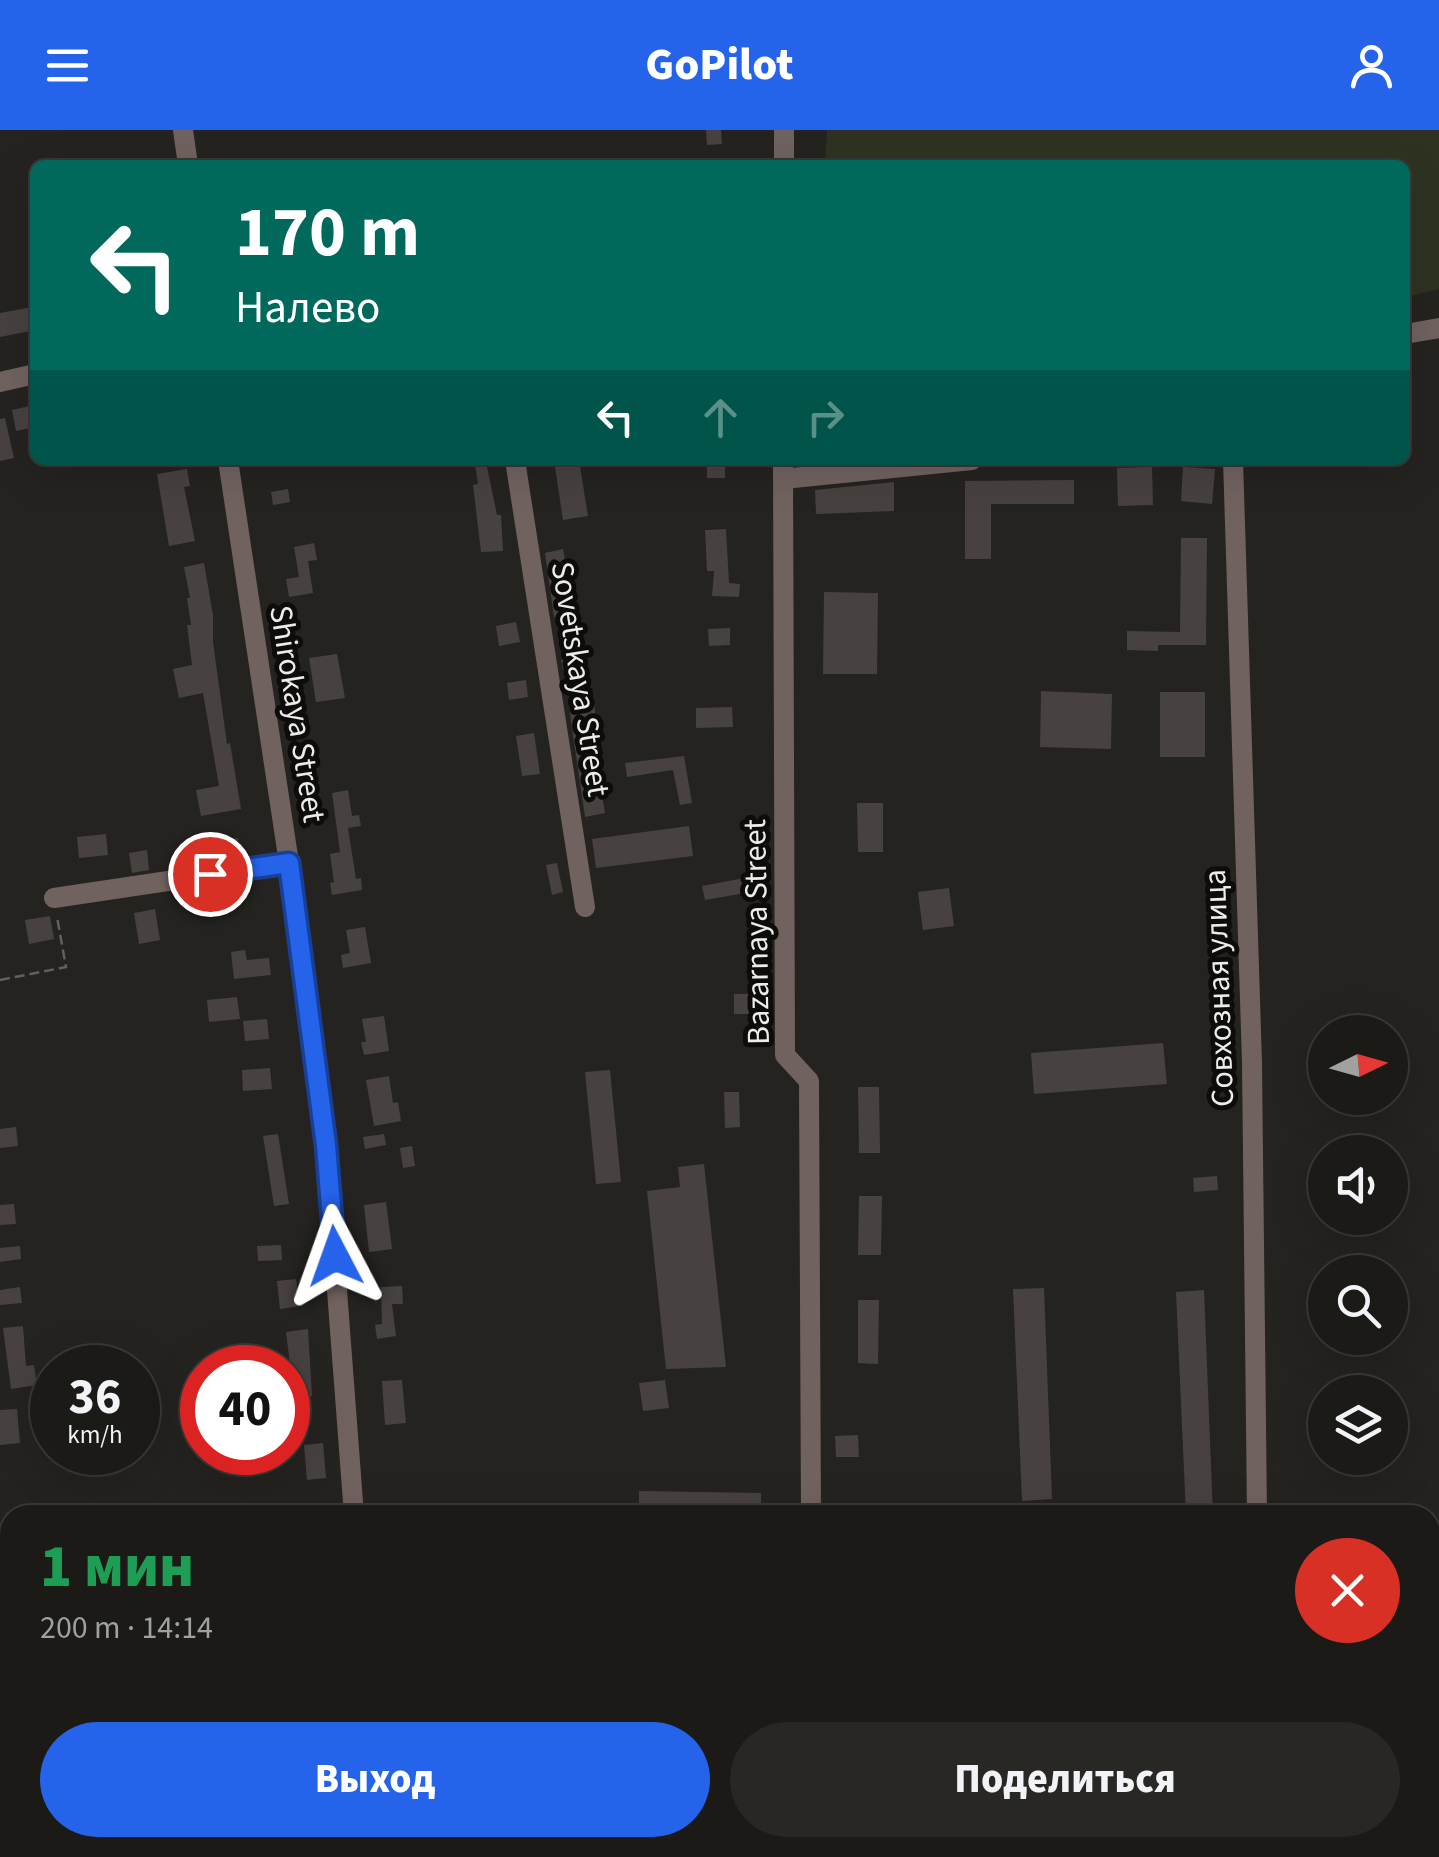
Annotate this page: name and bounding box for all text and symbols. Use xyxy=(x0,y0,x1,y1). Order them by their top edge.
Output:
text: GoPilot xyxy=(645,33,794,97)
icon: menu xyxy=(40,38,95,93)
icon: person xyxy=(1344,38,1399,93)
text: 170 m xyxy=(235,183,420,283)
icon: left xyxy=(70,200,200,330)
text: Налево xyxy=(235,276,381,340)
icon: left xyxy=(588,390,643,445)
icon: ahead xyxy=(693,390,748,445)
icon: right xyxy=(798,390,853,445)
street label: Sovetskaya Street xyxy=(539,558,621,800)
street label: Shirokaya Street xyxy=(257,602,337,826)
street label: Bazarnaya Street xyxy=(732,819,782,1045)
pin xyxy=(168,832,253,917)
icon: arrive xyxy=(183,847,238,902)
street label: Совхозная улица xyxy=(1192,868,1246,1108)
north arrow xyxy=(1308,1015,1408,1115)
map controls xyxy=(1308,1015,1408,1475)
button: sound xyxy=(1308,1135,1408,1235)
position arrow xyxy=(283,1204,387,1308)
button: search xyxy=(1308,1255,1408,1355)
speed limit sign: 40 xyxy=(180,1345,310,1475)
text: 36 xyxy=(69,1362,121,1433)
button: layers xyxy=(1308,1375,1408,1475)
text: km/h xyxy=(67,1417,123,1453)
text: 1 мин xyxy=(40,1525,194,1610)
button: close xyxy=(1295,1538,1400,1643)
text: 200 m · 14:14 xyxy=(40,1605,213,1651)
button: Выход xyxy=(40,1722,710,1837)
button: Поделиться xyxy=(730,1722,1400,1837)

